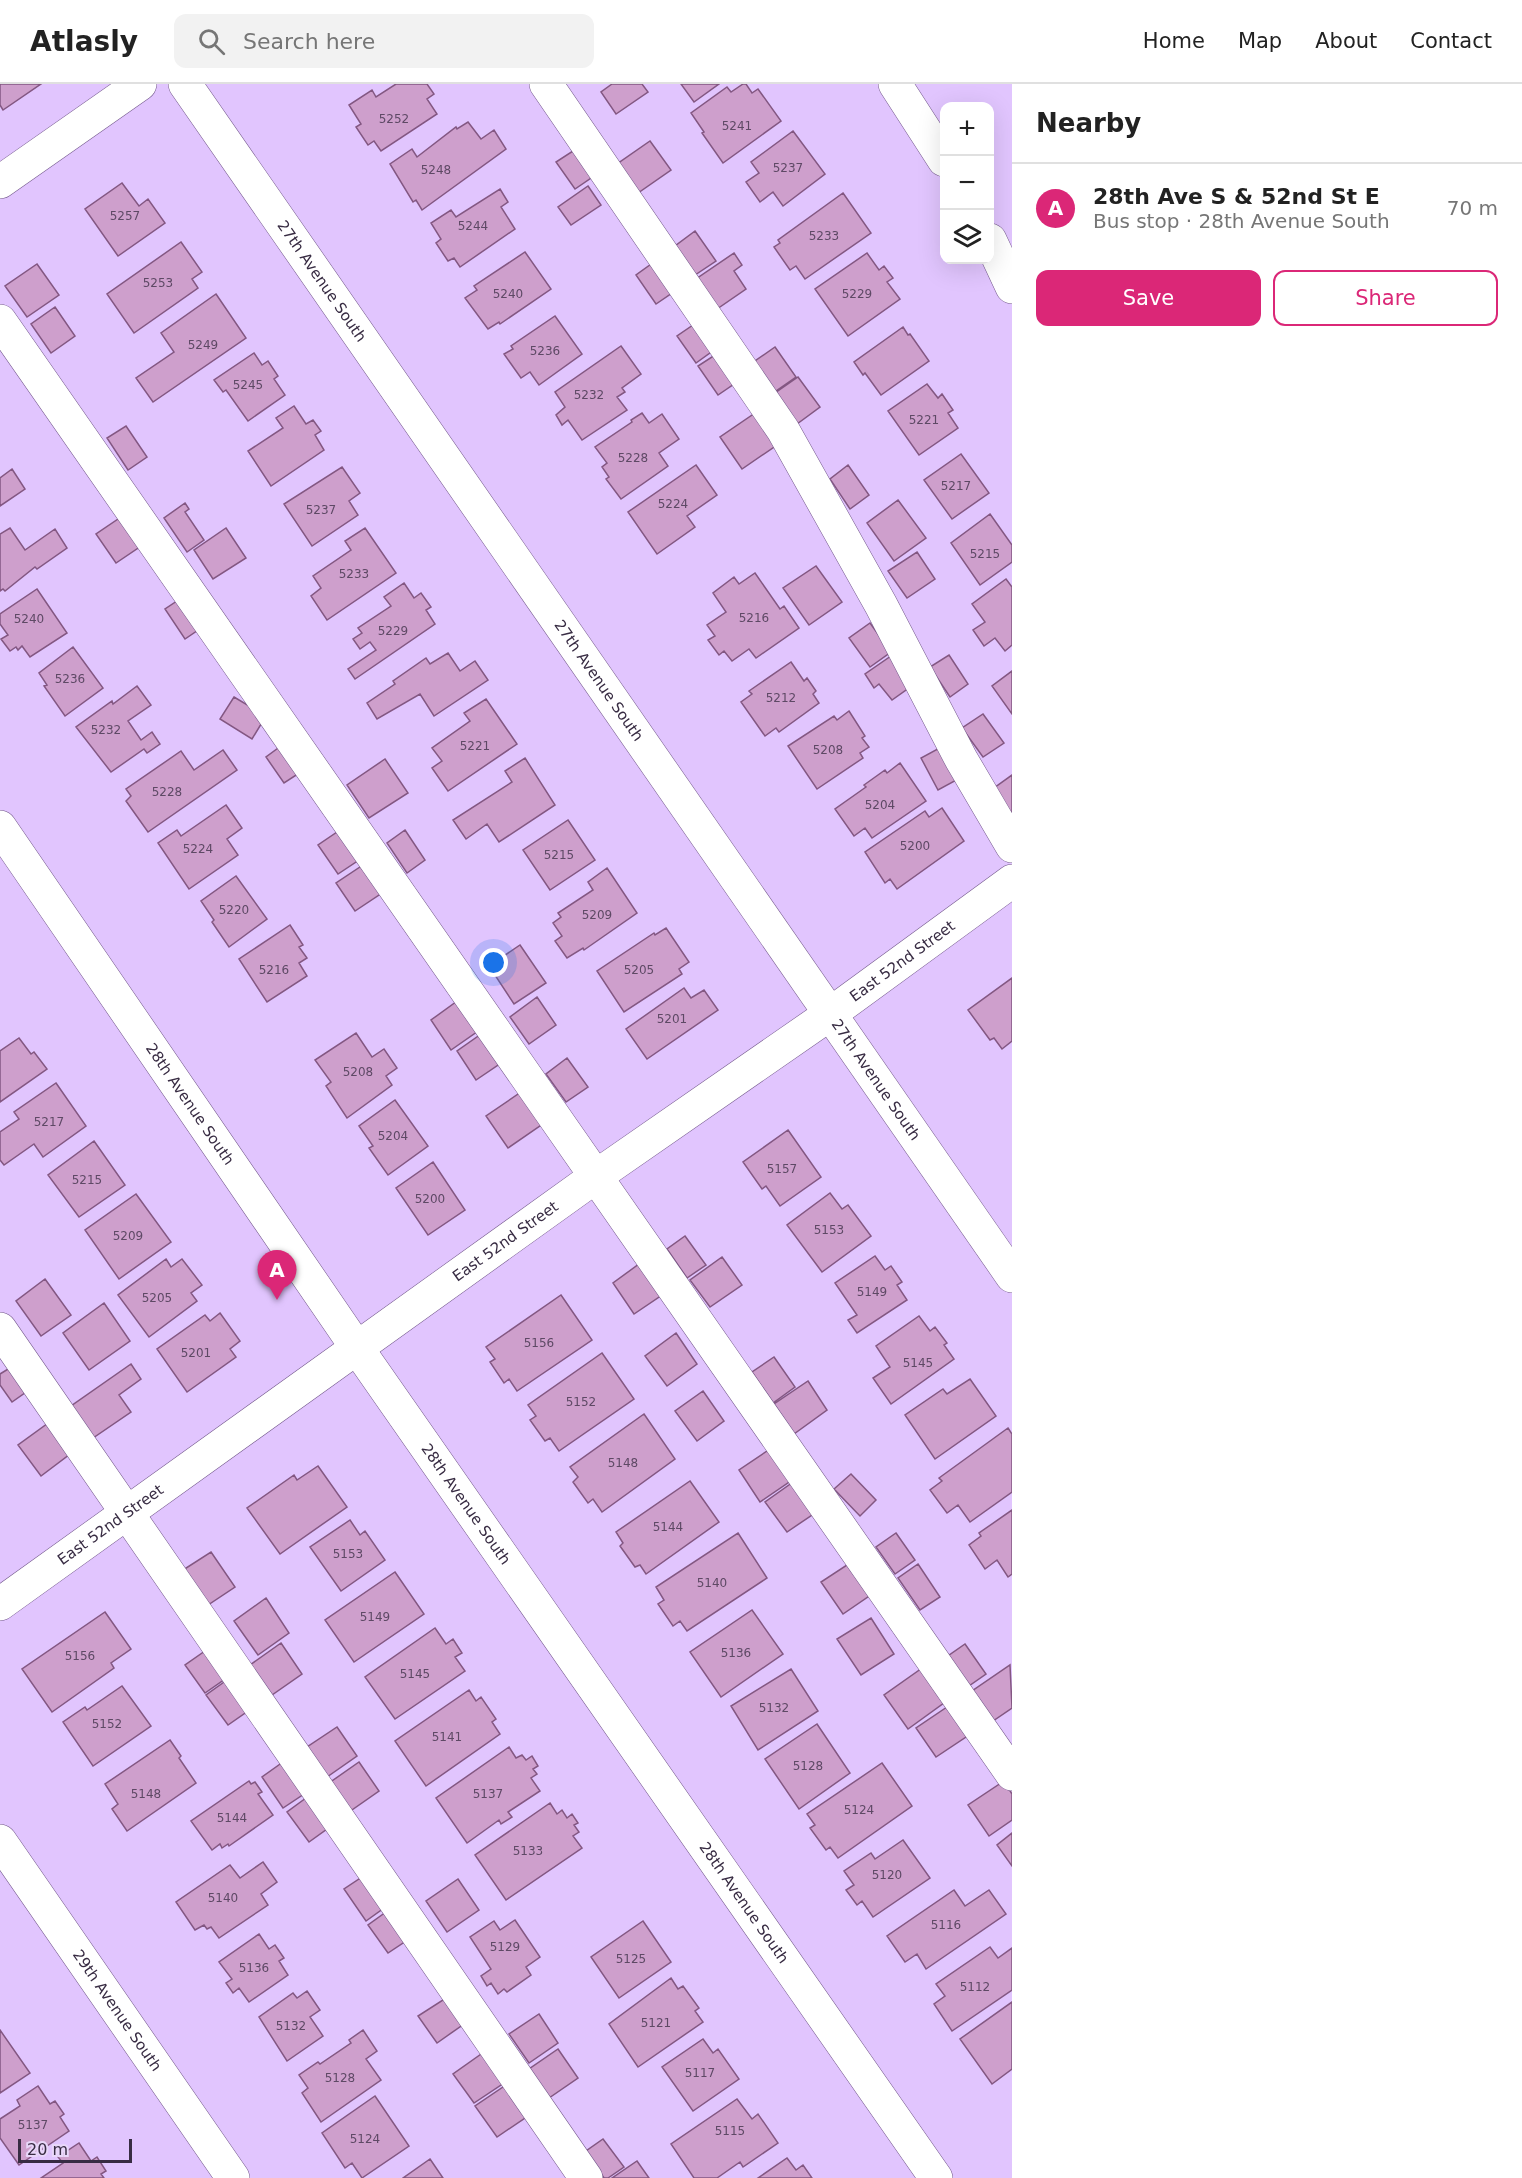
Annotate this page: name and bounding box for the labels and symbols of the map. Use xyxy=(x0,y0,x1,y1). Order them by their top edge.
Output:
house number: 5252 xyxy=(379,112,409,126)
house number: 5241 xyxy=(722,119,752,133)
house number: 5237 xyxy=(773,161,803,175)
house number: 5248 xyxy=(421,163,451,177)
house number: 5257 xyxy=(110,209,140,223)
street label: 27th Avenue South xyxy=(274,217,370,345)
house number: 5244 xyxy=(458,219,488,233)
house number: 5233 xyxy=(809,229,839,243)
house number: 5253 xyxy=(143,276,173,290)
house number: 5240 xyxy=(493,287,523,301)
house number: 5229 xyxy=(842,287,872,301)
house number: 5249 xyxy=(188,338,218,352)
house number: 5236 xyxy=(530,344,560,358)
house number: 5245 xyxy=(233,378,263,392)
house number: 5232 xyxy=(574,388,604,402)
house number: 5221 xyxy=(909,413,939,427)
house number: 5228 xyxy=(618,451,648,465)
house number: 5217 xyxy=(941,479,971,493)
house number: 5224 xyxy=(658,497,688,511)
house number: 5237 xyxy=(306,503,336,517)
house number: 5215 xyxy=(970,547,1000,561)
house number: 5233 xyxy=(339,567,369,581)
house number: 5216 xyxy=(739,611,769,625)
house number: 5240 xyxy=(14,612,44,626)
street label: 27th Avenue South xyxy=(551,616,647,745)
house number: 5229 xyxy=(378,624,408,638)
house number: 5236 xyxy=(55,672,85,686)
house number: 5212 xyxy=(766,691,796,705)
house number: 5232 xyxy=(91,723,121,737)
house number: 5221 xyxy=(460,739,490,753)
house number: 5208 xyxy=(813,743,843,757)
house number: 5228 xyxy=(152,785,182,799)
house number: 5204 xyxy=(865,798,895,812)
house number: 5200 xyxy=(900,839,930,853)
house number: 5224 xyxy=(183,842,213,856)
house number: 5215 xyxy=(544,848,574,862)
house number: 5220 xyxy=(219,903,249,917)
house number: 5209 xyxy=(582,908,612,922)
street label: East 52nd Street xyxy=(846,917,959,1005)
your location xyxy=(479,948,508,977)
house number: 5216 xyxy=(259,963,289,977)
house number: 5205 xyxy=(624,963,654,977)
house number: 5201 xyxy=(657,1012,687,1026)
street label: 27th Avenue South xyxy=(828,1016,924,1144)
street label: 28th Avenue South xyxy=(142,1040,238,1168)
house number: 5208 xyxy=(343,1065,373,1079)
house number: 5217 xyxy=(34,1115,64,1129)
house number: 5204 xyxy=(378,1129,408,1143)
house number: 5157 xyxy=(767,1162,797,1176)
house number: 5215 xyxy=(72,1173,102,1187)
house number: 5200 xyxy=(415,1192,445,1206)
street label: East 52nd Street xyxy=(449,1197,562,1285)
house number: 5153 xyxy=(814,1223,844,1237)
house number: 5209 xyxy=(113,1229,143,1243)
pin: A xyxy=(258,1250,296,1300)
house number: 5149 xyxy=(857,1285,887,1299)
house number: 5205 xyxy=(142,1291,172,1305)
house number: 5156 xyxy=(524,1336,554,1350)
house number: 5201 xyxy=(181,1346,211,1360)
house number: 5145 xyxy=(903,1356,933,1370)
house number: 5152 xyxy=(566,1395,596,1409)
street label: 28th Avenue South xyxy=(418,1440,514,1568)
house number: 5148 xyxy=(608,1456,638,1470)
street label: East 52nd Street xyxy=(54,1481,167,1569)
house number: 5144 xyxy=(653,1520,683,1534)
house number: 5153 xyxy=(333,1547,363,1561)
house number: 5140 xyxy=(697,1576,727,1590)
house number: 5149 xyxy=(360,1610,390,1624)
house number: 5136 xyxy=(721,1646,751,1660)
house number: 5156 xyxy=(65,1649,95,1663)
house number: 5145 xyxy=(400,1667,430,1681)
house number: 5132 xyxy=(759,1701,789,1715)
house number: 5152 xyxy=(92,1717,122,1731)
house number: 5141 xyxy=(432,1730,462,1744)
house number: 5128 xyxy=(793,1759,823,1773)
house number: 5148 xyxy=(131,1787,161,1801)
house number: 5137 xyxy=(473,1787,503,1801)
house number: 5124 xyxy=(844,1803,874,1817)
house number: 5144 xyxy=(217,1811,247,1825)
street label: 28th Avenue South xyxy=(696,1839,792,1967)
house number: 5133 xyxy=(513,1844,543,1858)
house number: 5120 xyxy=(872,1868,902,1882)
house number: 5140 xyxy=(208,1891,238,1905)
house number: 5116 xyxy=(931,1918,961,1932)
house number: 5129 xyxy=(490,1940,520,1954)
street label: 29th Avenue South xyxy=(69,1946,165,2075)
house number: 5125 xyxy=(616,1952,646,1966)
house number: 5136 xyxy=(239,1961,269,1975)
house number: 5112 xyxy=(960,1980,990,1994)
house number: 5121 xyxy=(641,2016,671,2030)
house number: 5132 xyxy=(276,2019,306,2033)
house number: 5117 xyxy=(685,2066,715,2080)
house number: 5128 xyxy=(325,2071,355,2085)
house number: 5137 xyxy=(18,2118,48,2132)
house number: 5115 xyxy=(715,2124,745,2138)
house number: 5124 xyxy=(350,2132,380,2146)
scale bar xyxy=(18,2136,132,2164)

